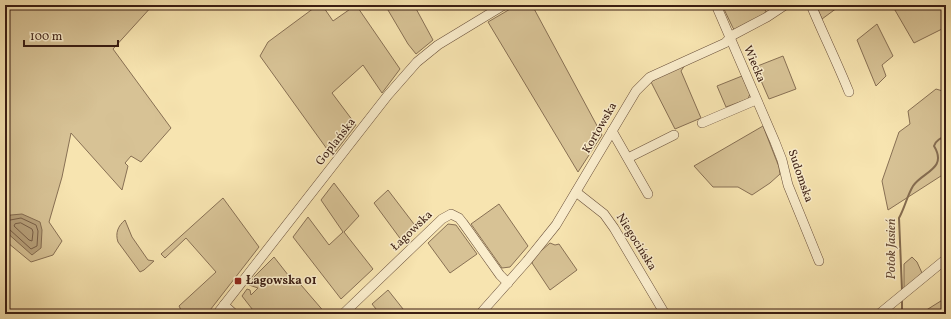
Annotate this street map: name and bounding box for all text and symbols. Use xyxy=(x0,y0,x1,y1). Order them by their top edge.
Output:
scale bar xyxy=(24,22,118,48)
text: 100 m xyxy=(30,29,63,45)
street label: Wiecka xyxy=(739,43,769,85)
street label: Kortowska xyxy=(579,100,621,156)
street label: Goplańska xyxy=(312,115,360,169)
street label: Sudomska xyxy=(784,147,816,205)
street label: Łagowska xyxy=(388,207,436,255)
street label: Niegocińska xyxy=(612,210,660,274)
water label: Potok Jasień xyxy=(883,218,901,280)
place label: Łagowska 01 xyxy=(246,273,317,289)
marker: Łagowska 01 xyxy=(233,276,243,286)

